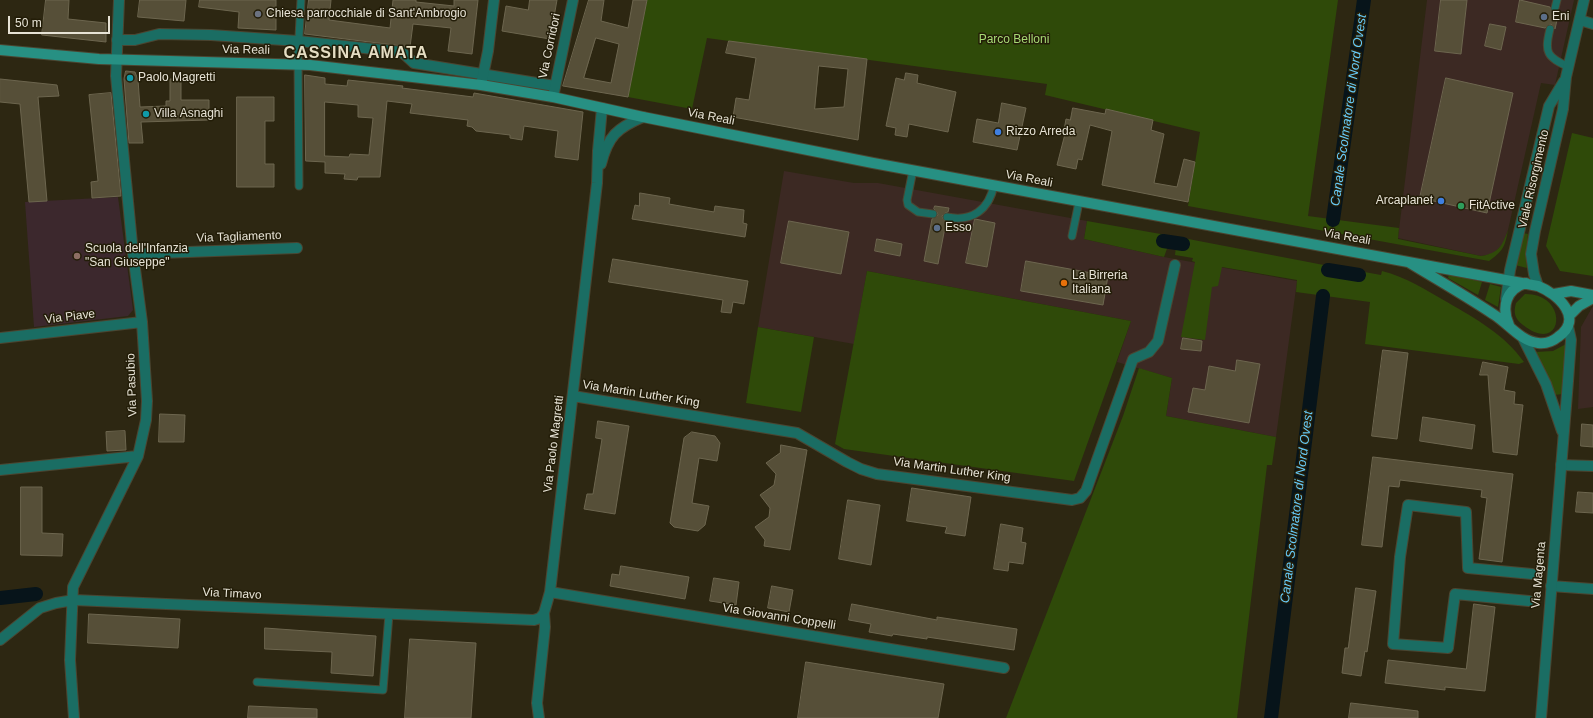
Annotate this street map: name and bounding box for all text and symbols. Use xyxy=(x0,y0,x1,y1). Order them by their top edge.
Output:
place label: Chiesa parrocchiale di Sant'Ambrogio xyxy=(266,7,466,21)
scale bar xyxy=(10,8,112,34)
marker: Chiesa parrocchiale di Sant'Ambrogio xyxy=(253,9,263,19)
place label: Eni xyxy=(1552,10,1569,24)
street label: Via Corridori xyxy=(536,12,564,80)
marker: Eni xyxy=(1539,12,1549,22)
water label: Canale Scolmatore di Nord Ovest xyxy=(1328,13,1370,207)
text: 50 m xyxy=(15,16,42,30)
park label: Parco Belloni xyxy=(979,33,1049,47)
street label: Via Reali xyxy=(222,42,270,58)
district label: CASSINA AMATA xyxy=(284,44,428,64)
place label: Paolo Magretti xyxy=(138,71,215,85)
marker: Paolo Magretti xyxy=(125,73,135,83)
street label: Via Reali xyxy=(686,105,736,129)
place label: Villa Asnaghi xyxy=(154,107,223,121)
marker: Villa Asnaghi xyxy=(141,109,151,119)
place label: Rizzo Arreda xyxy=(1006,125,1075,139)
marker: Rizzo Arreda xyxy=(993,127,1003,137)
street label: Viale Risorgimento xyxy=(1516,128,1552,230)
street label: Via Reali xyxy=(1004,167,1054,191)
place label: Arcaplanet xyxy=(1376,194,1433,208)
marker: Arcaplanet xyxy=(1436,196,1446,206)
place label: FitActive xyxy=(1469,199,1515,213)
marker: FitActive xyxy=(1456,201,1466,211)
place label: Esso xyxy=(945,221,972,235)
marker: Esso xyxy=(932,223,942,233)
street label: Via Reali xyxy=(1322,226,1372,248)
street label: Via Tagliamento xyxy=(196,228,282,246)
place label: Scuola dell'Infanzia "San Giuseppe" xyxy=(85,242,188,270)
marker: Scuola dell'Infanzia "San Giuseppe" xyxy=(72,251,82,261)
place label: La Birreria Italiana xyxy=(1072,269,1127,297)
marker: La Birreria Italiana xyxy=(1059,278,1069,288)
street label: Via Piave xyxy=(44,307,96,327)
street label: Via Pasubio xyxy=(124,353,140,417)
street label: Via Martin Luther King xyxy=(581,378,701,410)
street label: Via Paolo Magretti xyxy=(541,395,567,493)
water label: Canale Scolmatore di Nord Ovest xyxy=(1277,410,1317,604)
street label: Via Martin Luther King xyxy=(892,455,1012,485)
street label: Via Magenta xyxy=(1529,541,1549,609)
street label: Via Timavo xyxy=(202,585,262,603)
street label: Via Giovanni Coppelli xyxy=(721,601,837,633)

